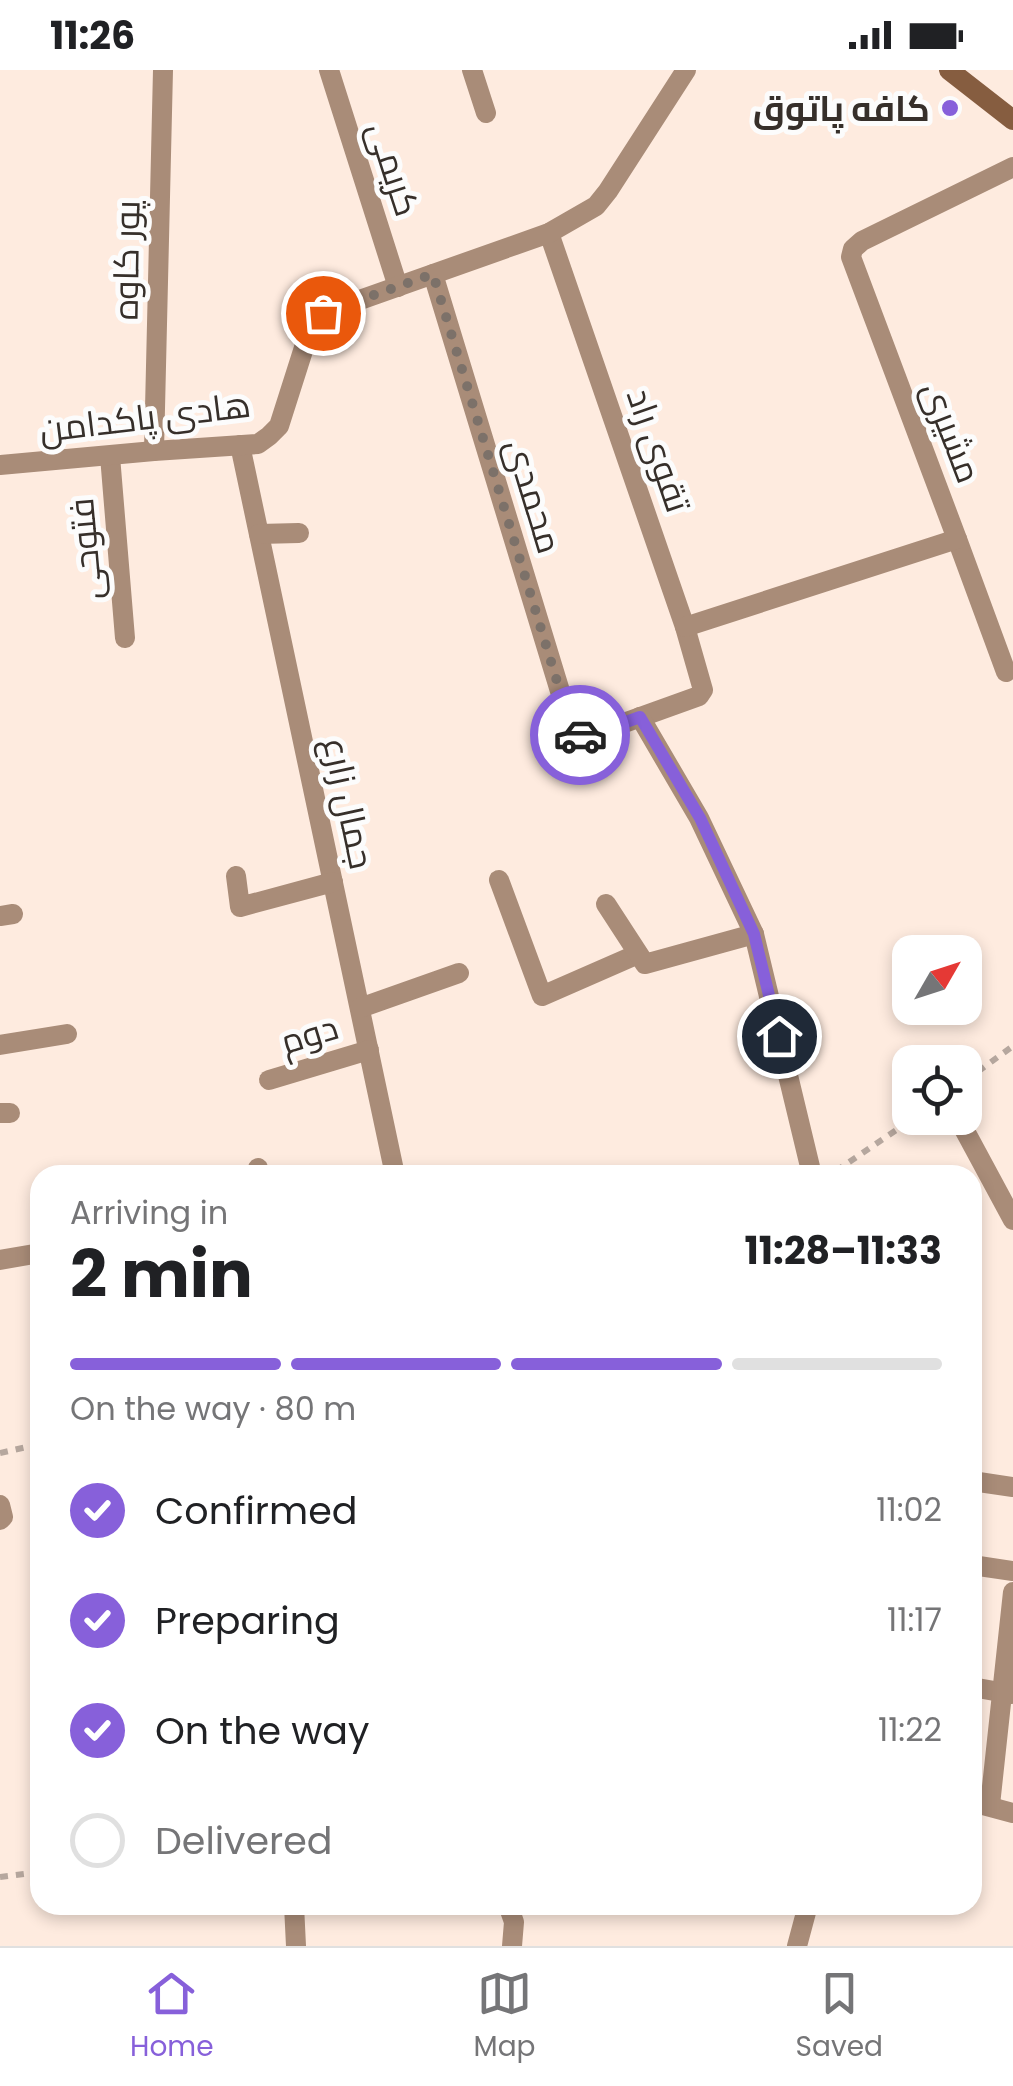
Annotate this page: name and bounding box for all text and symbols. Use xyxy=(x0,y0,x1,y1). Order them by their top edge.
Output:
text: 11:26 xyxy=(50,9,135,62)
place label: کافه پاتوق xyxy=(753,84,930,134)
marker: کافه پاتوق xyxy=(939,97,961,119)
street label: کریمی xyxy=(356,116,432,222)
street label: پور کاوه xyxy=(100,200,152,320)
pin xyxy=(281,271,366,356)
icon: bag xyxy=(296,286,351,341)
street label: مشیری xyxy=(910,374,994,490)
street label: هادی پاکدامن xyxy=(37,380,253,454)
street label: تقوی راد xyxy=(615,381,703,519)
street label: محمدی xyxy=(493,433,575,559)
street label: فتوحی xyxy=(56,496,114,602)
courier xyxy=(530,685,630,785)
icon: car xyxy=(553,708,608,763)
street label: جمال زارع xyxy=(311,733,387,873)
north arrow xyxy=(892,935,982,1025)
map controls xyxy=(892,935,982,1135)
pin xyxy=(737,994,822,1079)
street label: دوم xyxy=(274,1002,344,1066)
icon: home xyxy=(752,1009,807,1064)
button: locate xyxy=(892,1045,982,1135)
text: Arriving in xyxy=(70,1190,228,1235)
text: 11:28–11:33 xyxy=(745,1224,942,1277)
text: 2 min xyxy=(70,1229,253,1320)
text: On the way · 80 m xyxy=(70,1386,356,1431)
icon: check xyxy=(70,1483,125,1538)
text: Confirmed xyxy=(155,1484,357,1537)
text: 11:02 xyxy=(876,1487,942,1532)
icon: check xyxy=(70,1593,125,1648)
text: Preparing xyxy=(155,1594,340,1647)
text: 11:17 xyxy=(887,1597,942,1642)
icon: check xyxy=(70,1703,125,1758)
text: On the way xyxy=(155,1704,369,1757)
text: 11:22 xyxy=(878,1707,942,1752)
text: Delivered xyxy=(155,1814,332,1867)
tab: Home xyxy=(130,1966,214,2068)
tab: Map xyxy=(474,1966,536,2068)
tab: Saved xyxy=(796,1966,883,2068)

